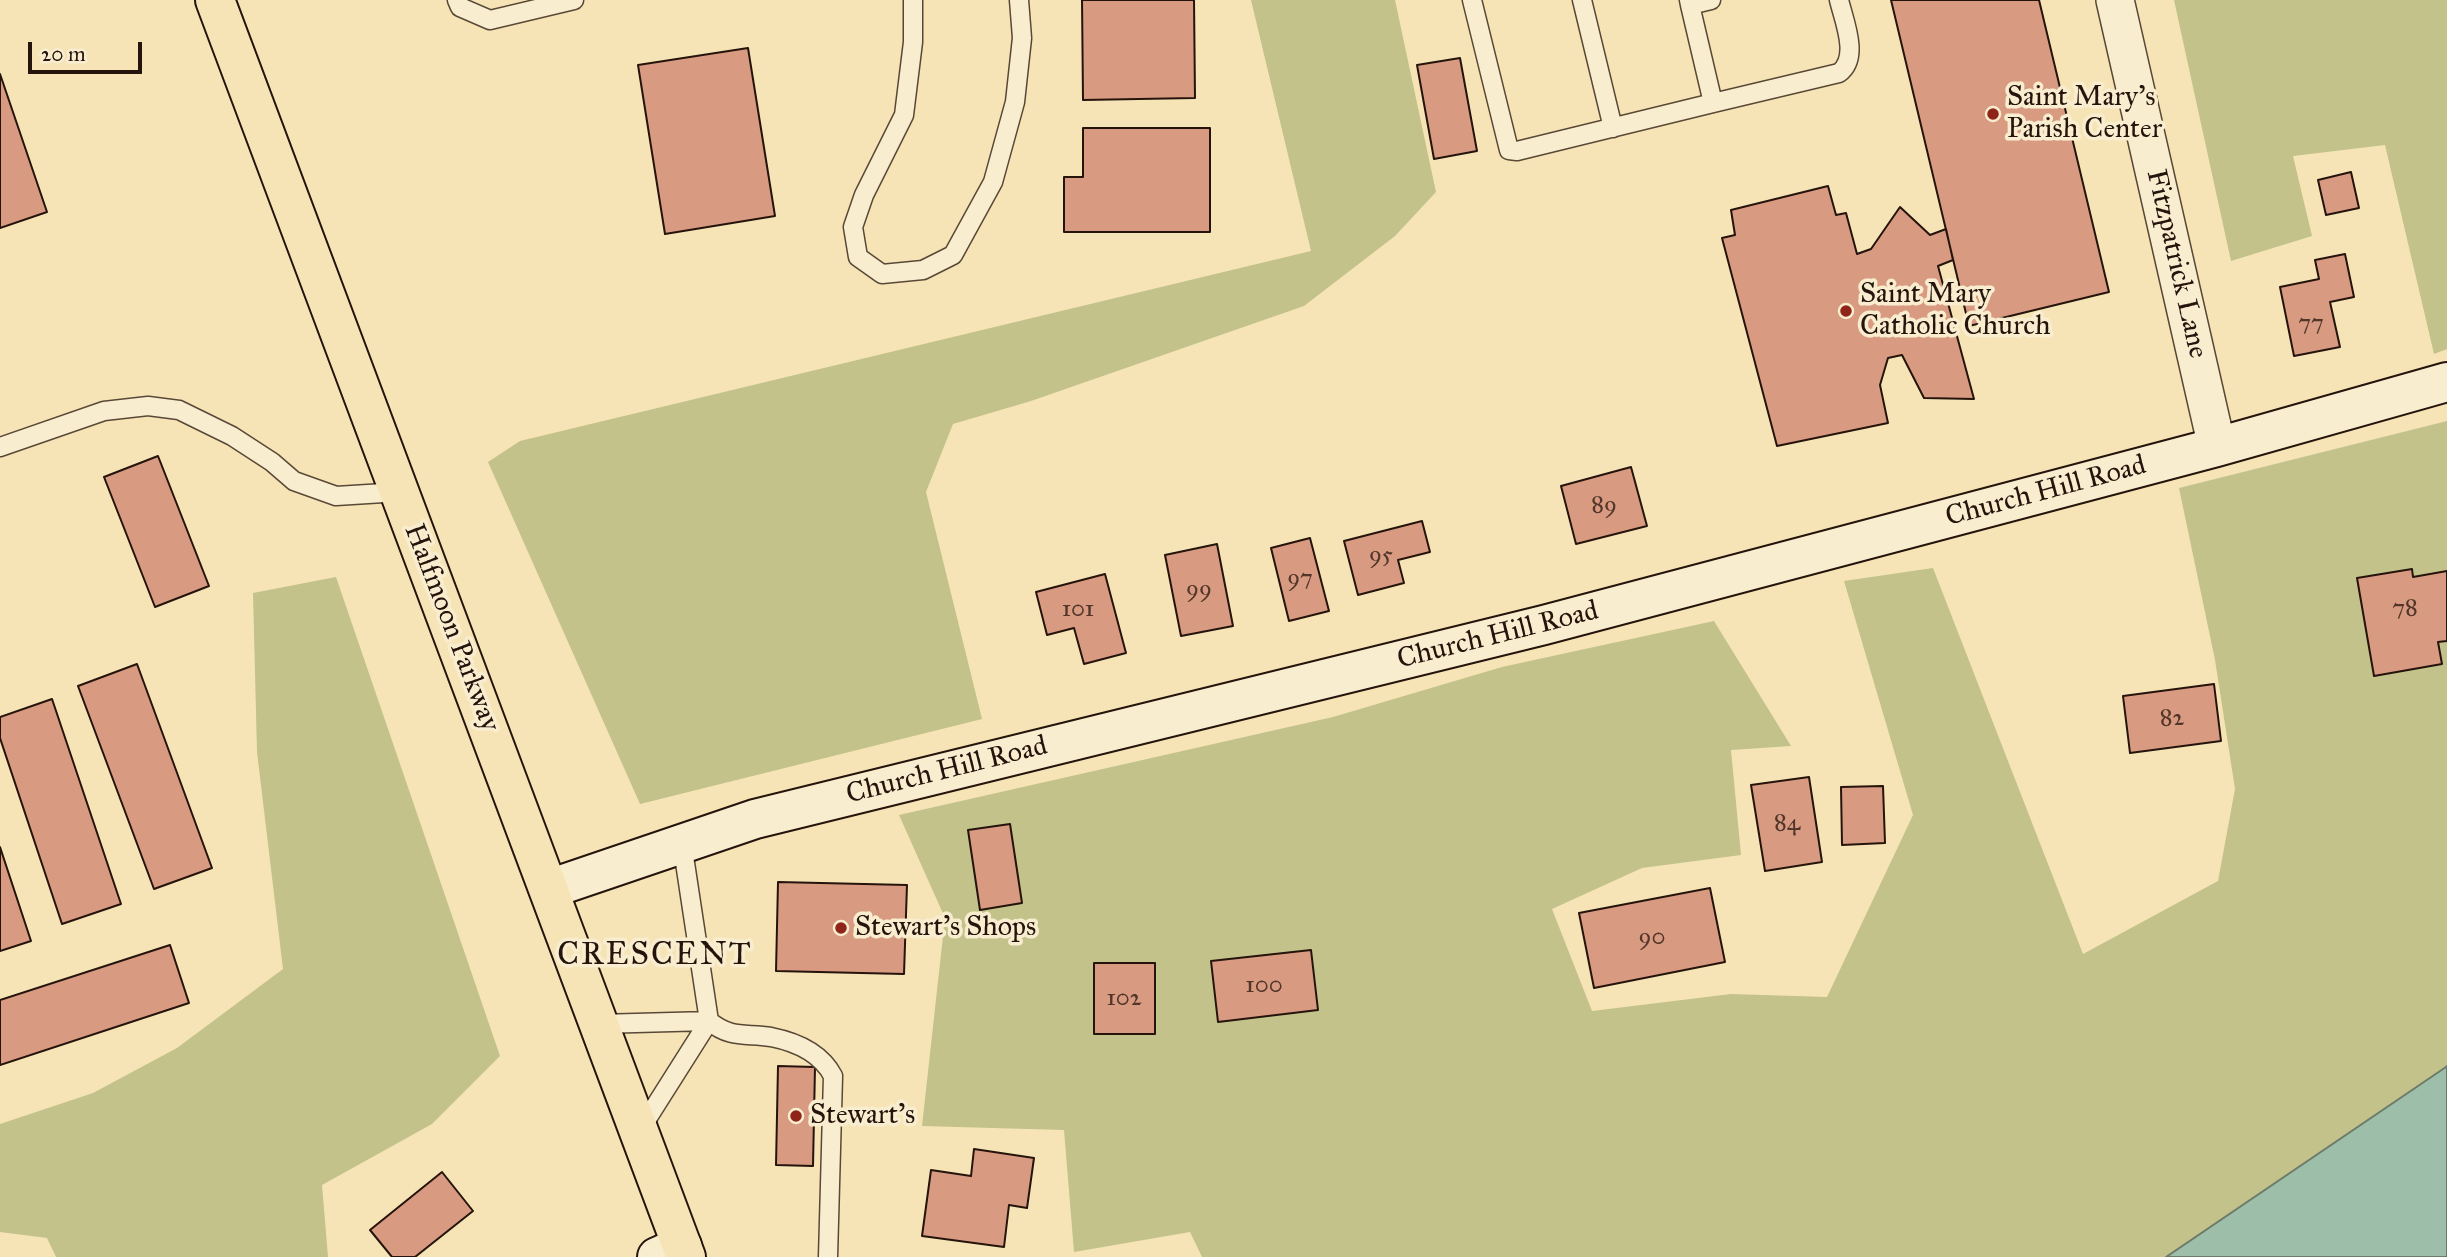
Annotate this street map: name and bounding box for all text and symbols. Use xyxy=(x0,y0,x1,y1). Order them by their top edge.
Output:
scale bar xyxy=(32,28,145,72)
text: 20 m xyxy=(41,41,86,67)
place label: Saint Mary's Parish Center xyxy=(2007,81,2162,147)
marker: Saint Mary's Parish Center xyxy=(1985,106,2001,122)
street label: Fitzpatrick Lane xyxy=(2138,166,2214,362)
place label: Saint Mary Catholic Church xyxy=(1860,278,2051,344)
marker: Saint Mary Catholic Church xyxy=(1838,303,1854,319)
house number: 77 xyxy=(2298,310,2324,338)
street label: Church Hill Road xyxy=(1942,449,2150,535)
house number: 89 xyxy=(1591,492,1617,520)
street label: Halfmoon Parkway xyxy=(396,519,506,737)
house number: 95 xyxy=(1369,542,1393,570)
house number: 97 xyxy=(1287,565,1313,593)
house number: 99 xyxy=(1186,576,1212,604)
street label: Church Hill Road xyxy=(1394,595,1602,677)
house number: 78 xyxy=(2392,595,2418,623)
house number: 101 xyxy=(1062,596,1094,624)
house number: 82 xyxy=(2160,705,2184,733)
street label: Church Hill Road xyxy=(843,730,1051,812)
house number: 84 xyxy=(1774,810,1800,838)
place label: Stewart's Shops xyxy=(855,911,1036,945)
marker: Stewart's Shops xyxy=(833,920,849,936)
house number: 90 xyxy=(1639,924,1665,952)
district label: CRESCENT xyxy=(558,937,752,975)
house number: 100 xyxy=(1245,972,1283,1000)
house number: 102 xyxy=(1106,985,1142,1013)
place label: Stewart's xyxy=(810,1099,915,1133)
marker: Stewart's xyxy=(788,1108,804,1124)

